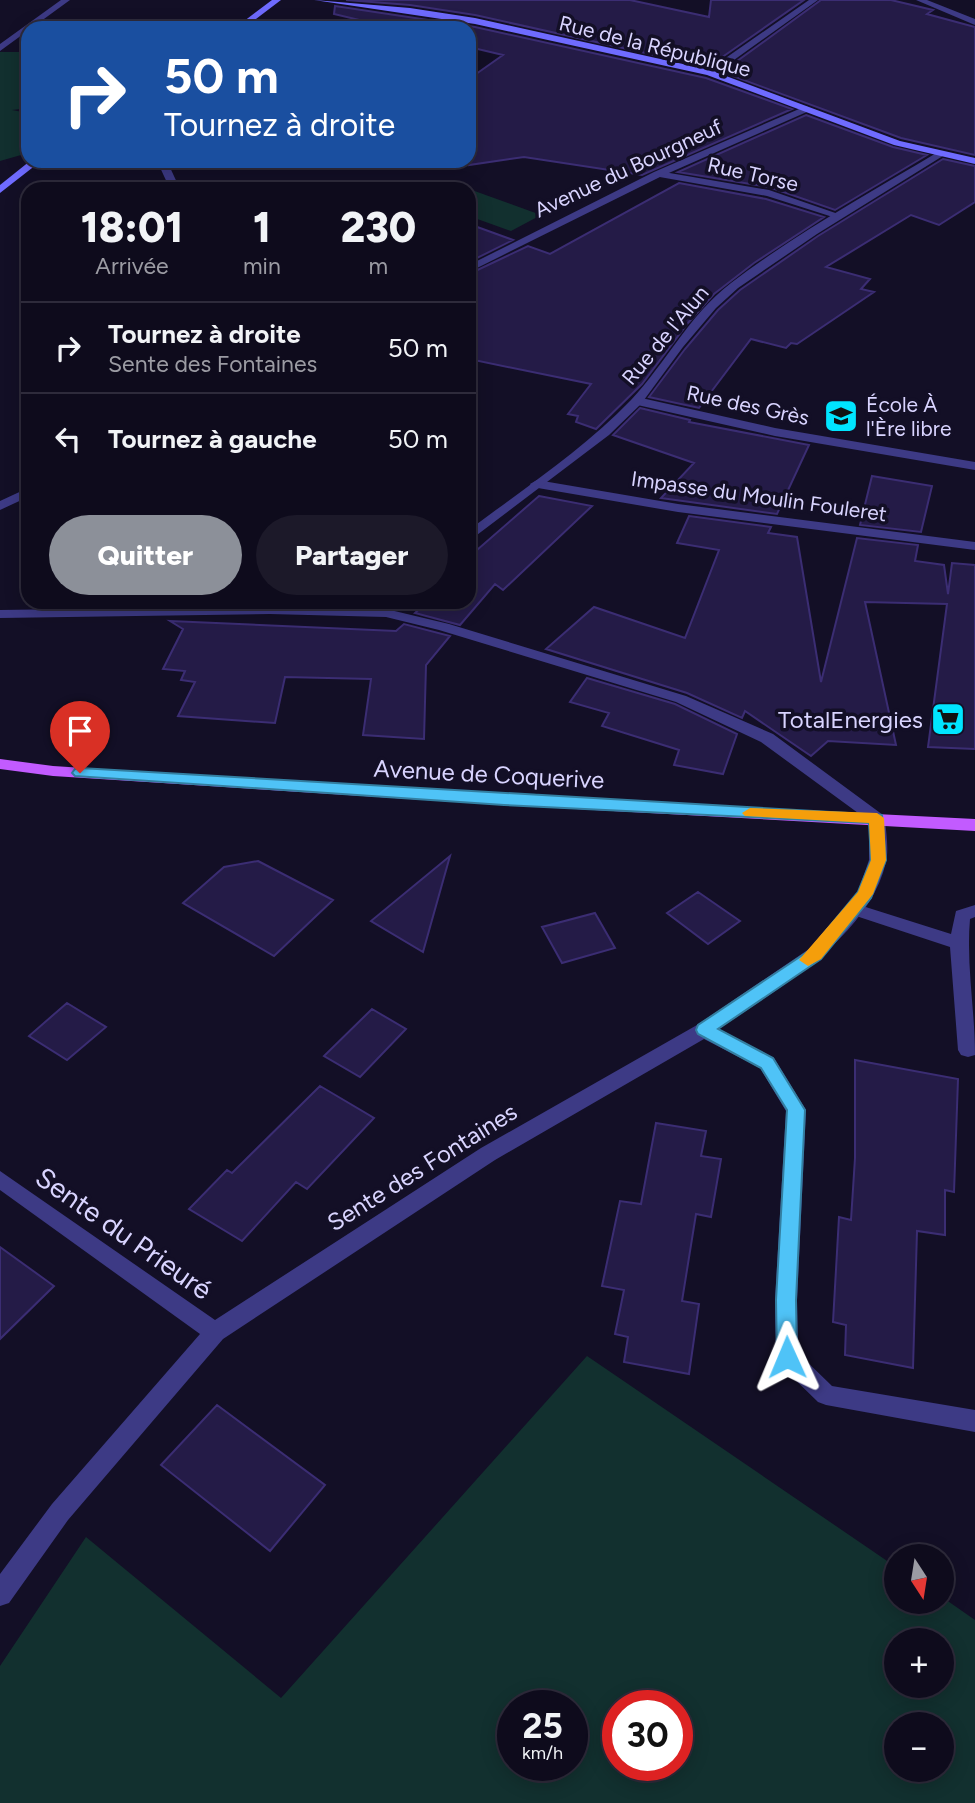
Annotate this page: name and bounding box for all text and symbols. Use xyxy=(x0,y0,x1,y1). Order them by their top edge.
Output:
street label: Rue de la République xyxy=(556,10,754,82)
text: 50 m xyxy=(164,46,279,105)
icon: right xyxy=(49,49,140,140)
text: Tournez à droite xyxy=(164,106,395,144)
street label: Avenue du Bourgneuf xyxy=(530,113,726,222)
street label: Rue Torse xyxy=(705,151,801,197)
text: 18:01 xyxy=(81,202,183,253)
text: 1 xyxy=(253,202,271,253)
text: 230 xyxy=(341,202,416,253)
text: Arrivée xyxy=(95,252,169,280)
text: min xyxy=(243,252,281,280)
text: m xyxy=(369,252,388,280)
street label: Rue de l'Alun xyxy=(616,280,714,390)
text: Tournez à droite xyxy=(108,318,301,350)
icon: right xyxy=(49,329,87,367)
text: 50 m xyxy=(388,332,448,364)
text: Sente des Fontaines xyxy=(108,350,317,378)
street label: Rue des Grès xyxy=(684,380,812,430)
place label: École À l'Ère libre xyxy=(866,392,951,441)
school or university icon: École À l'Ère libre xyxy=(822,397,860,435)
icon: left xyxy=(49,420,87,458)
text: Tournez à gauche xyxy=(108,423,317,455)
text: 50 m xyxy=(388,423,448,455)
street label: Impasse du Moulin Fouleret xyxy=(630,466,889,526)
button: Quitter xyxy=(49,515,242,595)
button: Partager xyxy=(256,515,448,595)
supermarket icon: TotalEnergies xyxy=(929,700,967,738)
pin xyxy=(50,701,110,773)
place label: TotalEnergies xyxy=(778,705,923,734)
icon: arrive xyxy=(61,712,99,750)
street label: Avenue de Coquerive xyxy=(373,753,605,795)
street label: Sente des Fontaines xyxy=(322,1097,522,1237)
street label: Sente du Prieuré xyxy=(29,1160,219,1306)
position arrow xyxy=(750,1320,824,1394)
north arrow xyxy=(884,1544,954,1614)
map controls xyxy=(884,1544,954,1782)
button: + xyxy=(884,1628,954,1698)
speed limit sign: 30 xyxy=(602,1690,693,1781)
text: 25 xyxy=(522,1705,563,1747)
button: − xyxy=(884,1712,954,1782)
text: km/h xyxy=(522,1742,563,1764)

